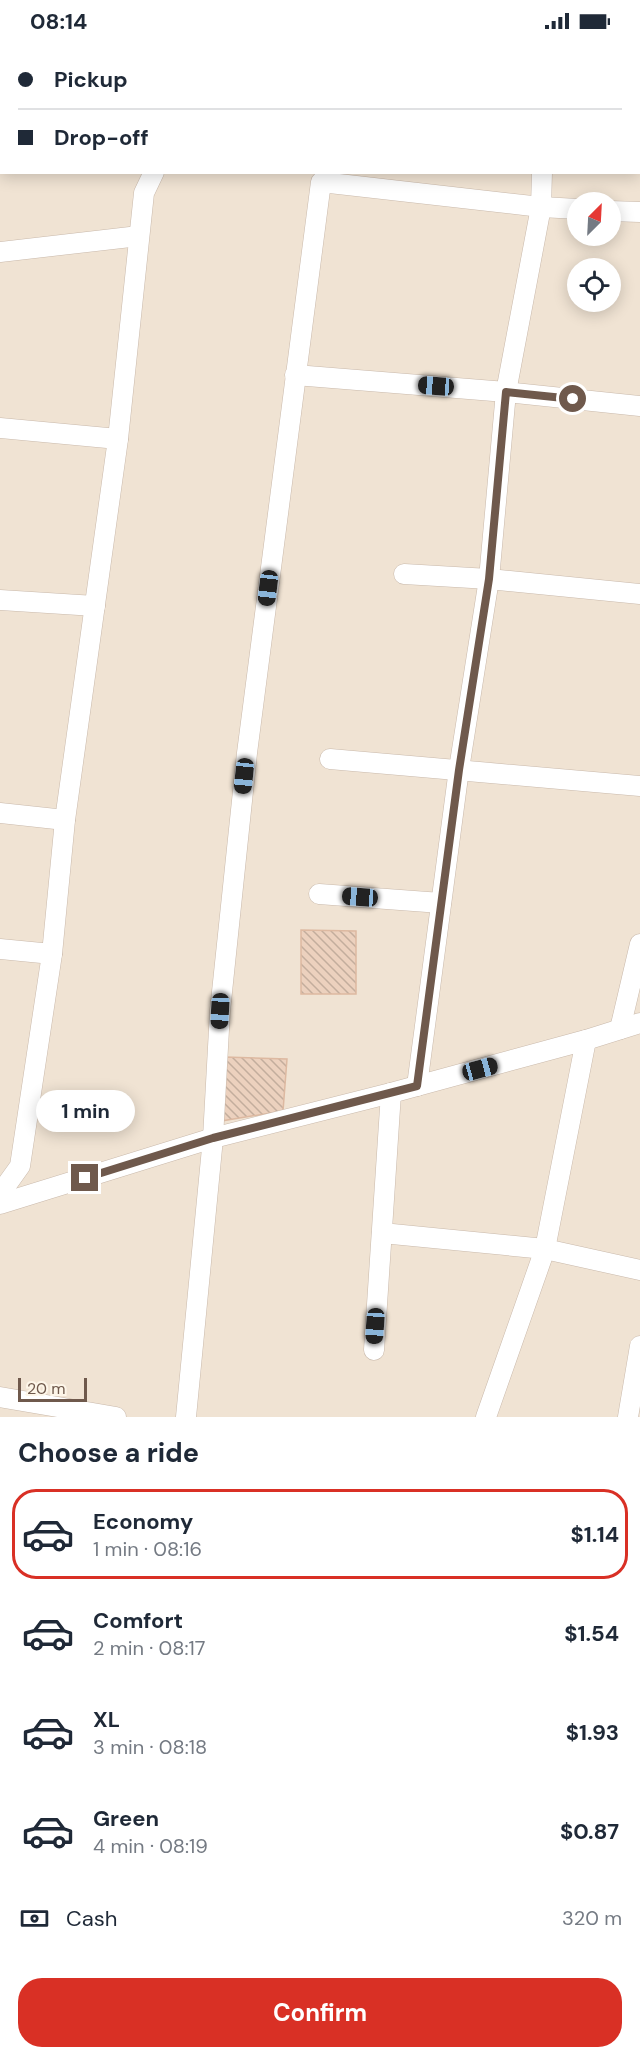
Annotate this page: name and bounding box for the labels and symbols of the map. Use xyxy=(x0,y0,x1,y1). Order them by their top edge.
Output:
north arrow xyxy=(567,192,621,246)
car xyxy=(417,376,455,396)
route start xyxy=(559,385,586,412)
car xyxy=(257,569,279,607)
car xyxy=(233,757,255,795)
car xyxy=(341,887,379,907)
car xyxy=(210,993,230,1029)
car xyxy=(460,1056,500,1082)
callout: 1 min xyxy=(36,1091,134,1133)
route end xyxy=(71,1164,98,1191)
car xyxy=(365,1307,385,1345)
scale bar xyxy=(18,1375,87,1402)

